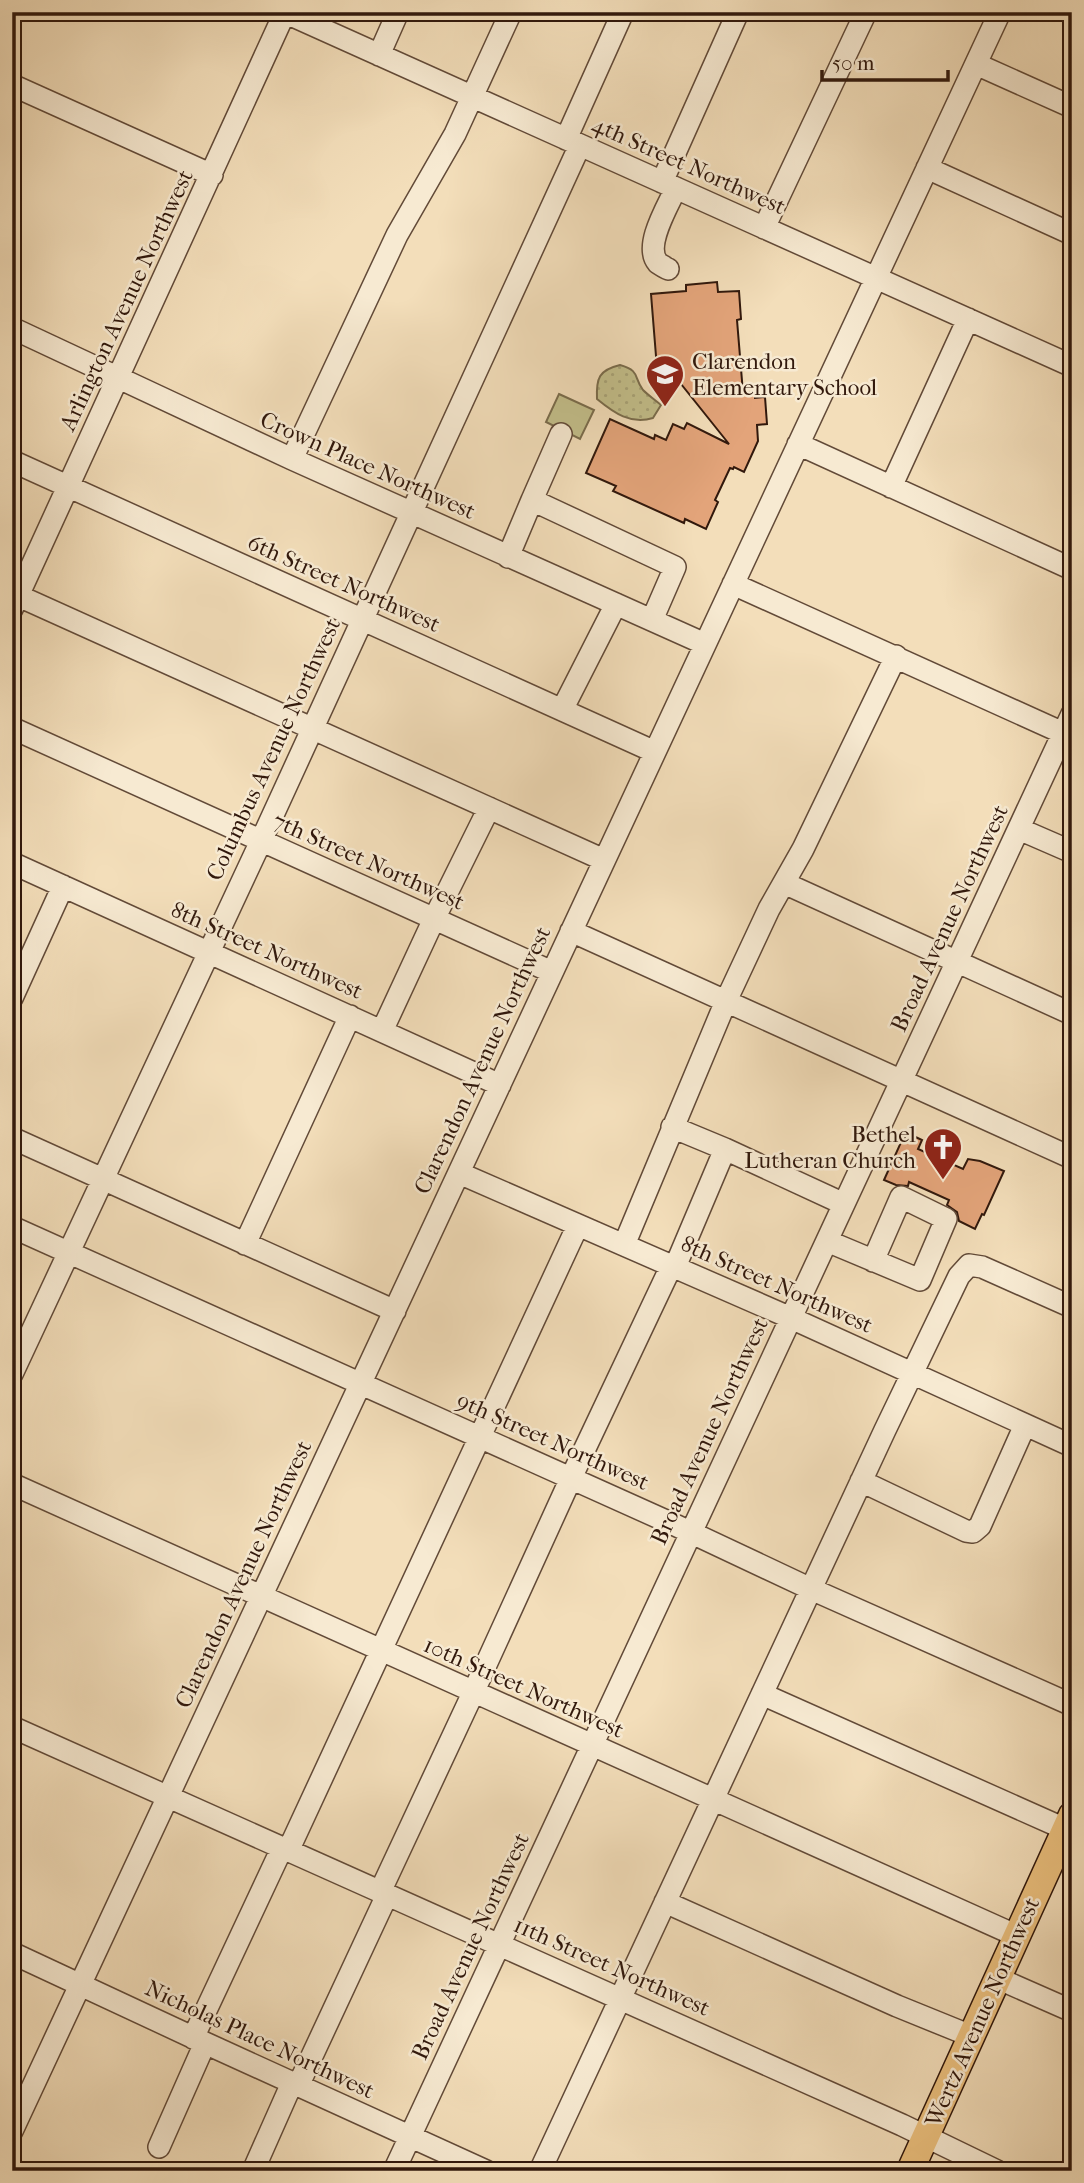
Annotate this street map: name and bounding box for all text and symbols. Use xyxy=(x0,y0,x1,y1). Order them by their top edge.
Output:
scale bar xyxy=(822,38,948,82)
text: 50 m xyxy=(832,51,875,75)
street label: 4th Street Northwest xyxy=(588,111,790,220)
street label: Arlington Avenue Northwest xyxy=(54,165,199,436)
place label: Clarendon Elementary School xyxy=(692,348,878,401)
school or university icon: Clarendon Elementary School xyxy=(644,353,686,408)
street label: Crown Place Northwest xyxy=(256,406,480,525)
street label: 6th Street Northwest xyxy=(243,529,444,638)
street label: Columbus Avenue Northwest xyxy=(201,614,346,885)
street label: Broad Avenue Northwest xyxy=(885,800,1014,1036)
street label: 7th Street Northwest xyxy=(269,807,469,916)
street label: 8th Street Northwest xyxy=(167,896,367,1005)
street label: Clarendon Avenue Northwest xyxy=(408,922,556,1198)
place label: Bethel Lutheran Church xyxy=(744,1121,917,1174)
church icon: Bethel Lutheran Church xyxy=(922,1126,964,1181)
street label: 8th Street Northwest xyxy=(677,1230,877,1339)
street label: Broad Avenue Northwest xyxy=(645,1313,774,1549)
street label: 9th Street Northwest xyxy=(452,1387,653,1496)
street label: Clarendon Avenue Northwest xyxy=(169,1436,317,1712)
street label: 10th Street Northwest xyxy=(420,1631,628,1744)
street label: Broad Avenue Northwest xyxy=(406,1828,535,2064)
street label: Wertz Avenue Northwest xyxy=(919,1893,1045,2132)
street label: 11th Street Northwest xyxy=(509,1911,714,2022)
street label: Nicholas Place Northwest xyxy=(141,1974,379,2104)

